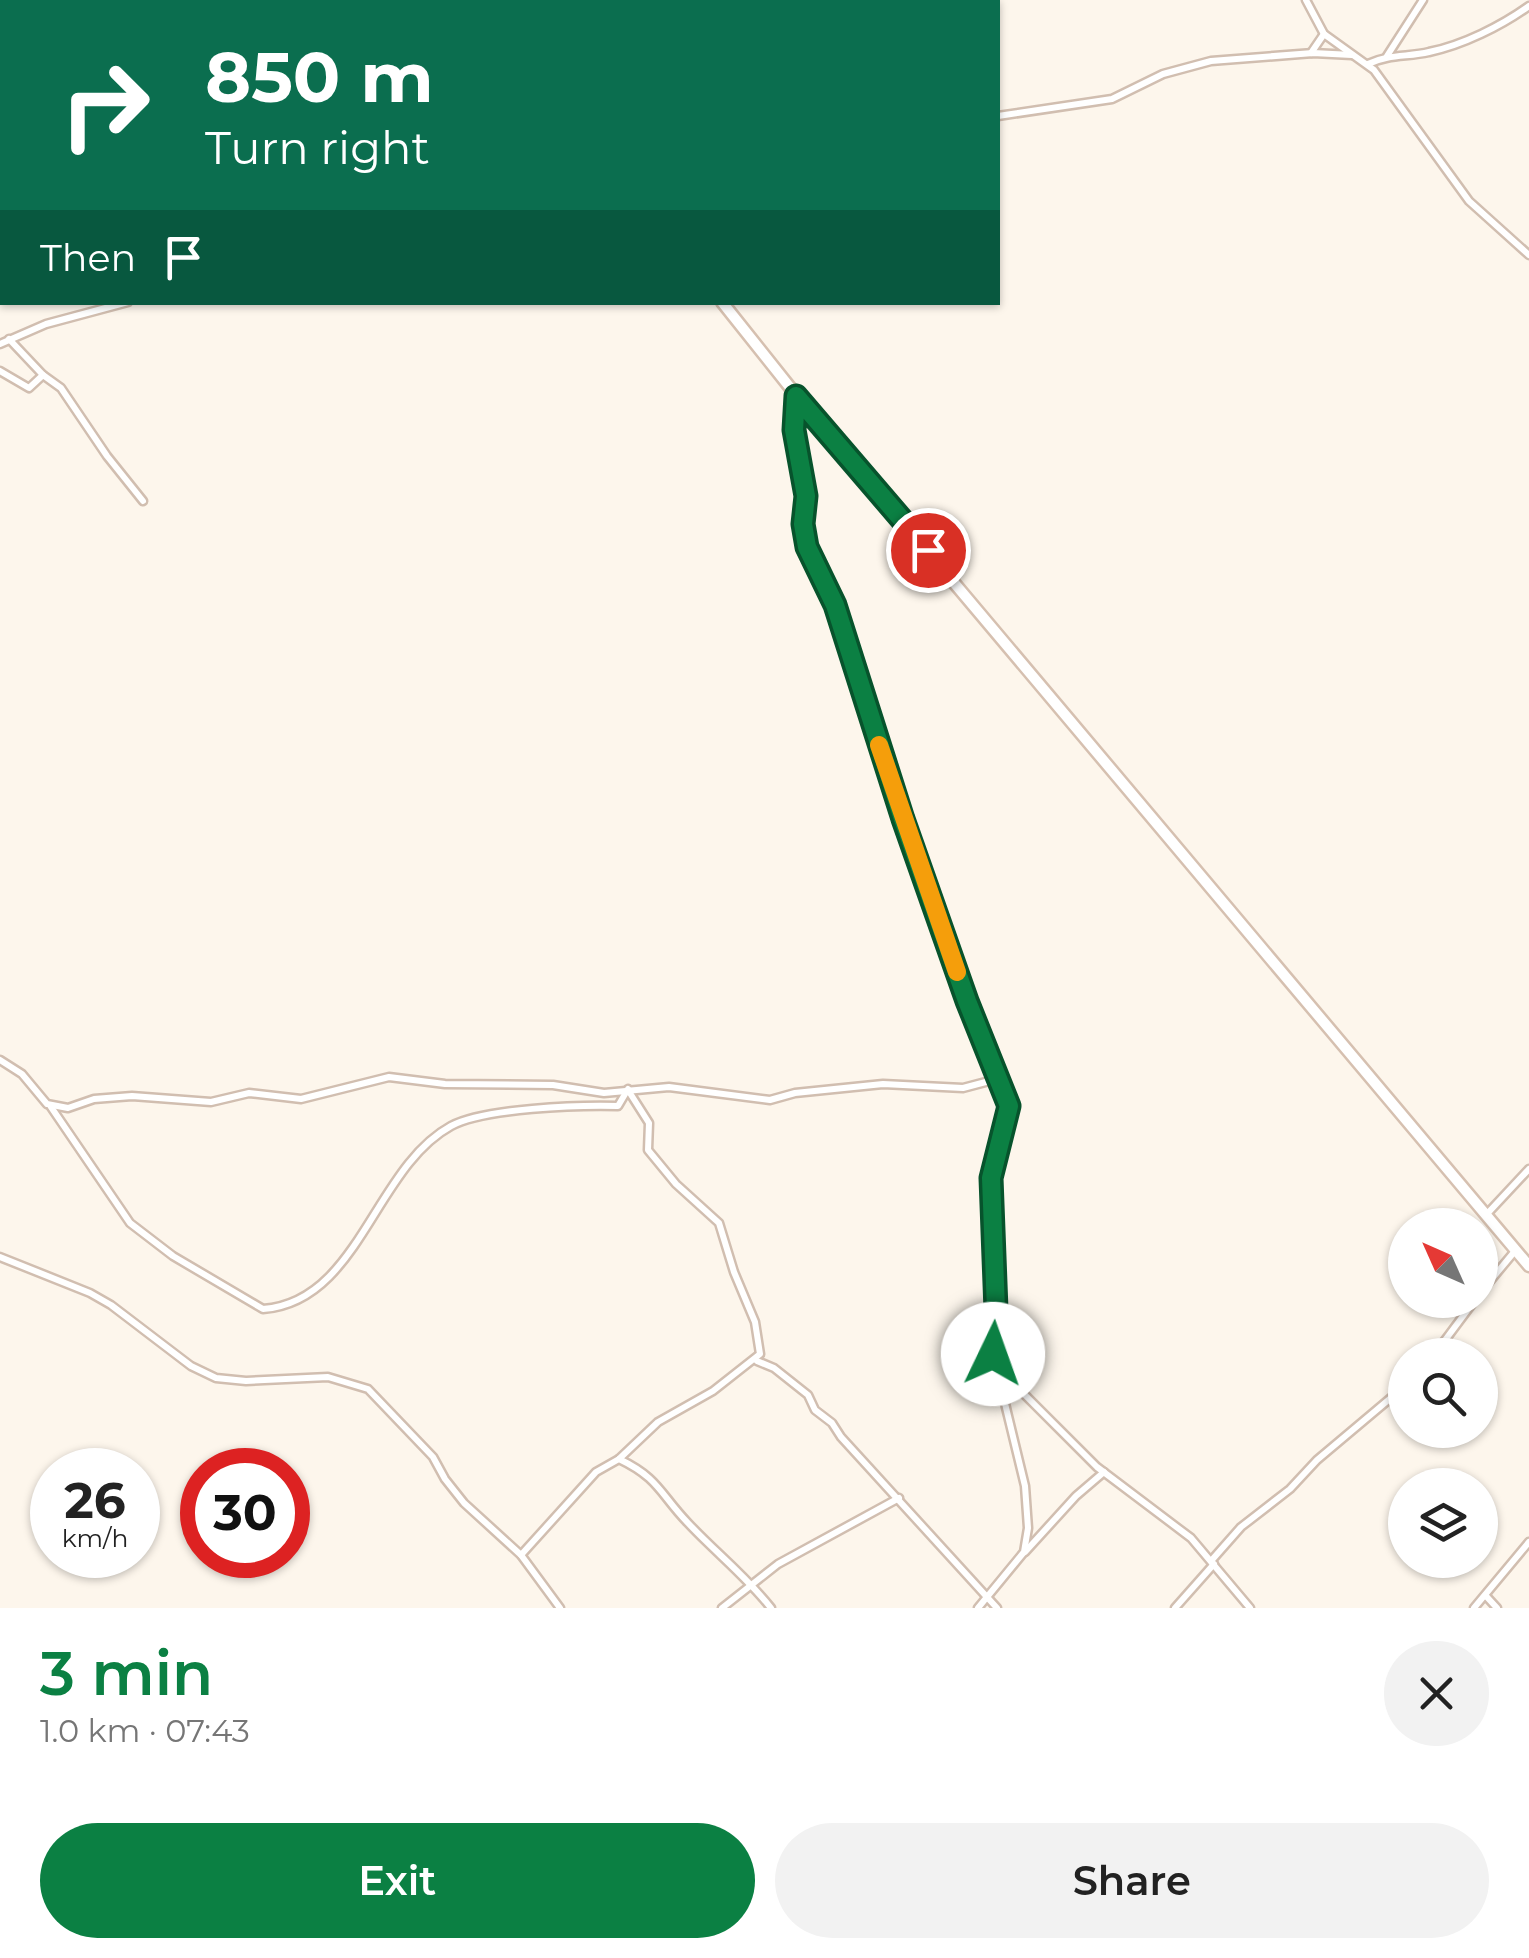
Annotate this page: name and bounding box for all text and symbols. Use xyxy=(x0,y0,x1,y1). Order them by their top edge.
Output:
text: 850 m xyxy=(205,34,434,120)
icon: right xyxy=(40,40,170,170)
text: Turn right xyxy=(205,120,430,175)
icon: arrive xyxy=(156,230,211,285)
text: Then xyxy=(40,234,136,281)
pin xyxy=(886,508,971,593)
icon: arrive xyxy=(901,523,956,578)
north arrow xyxy=(1388,1208,1498,1318)
map controls xyxy=(1388,1208,1498,1578)
position arrow xyxy=(941,1302,1045,1406)
button: search xyxy=(1388,1338,1498,1448)
speed limit sign: 30 xyxy=(180,1448,310,1578)
button: layers xyxy=(1388,1468,1498,1578)
text: 26 xyxy=(64,1470,126,1531)
text: km/h xyxy=(62,1523,128,1553)
text: 3 min xyxy=(40,1637,213,1710)
button: close xyxy=(1384,1641,1489,1746)
text: 1.0 km · 07:43 xyxy=(40,1711,250,1750)
button: Exit xyxy=(40,1823,755,1938)
button: Share xyxy=(775,1823,1489,1938)

